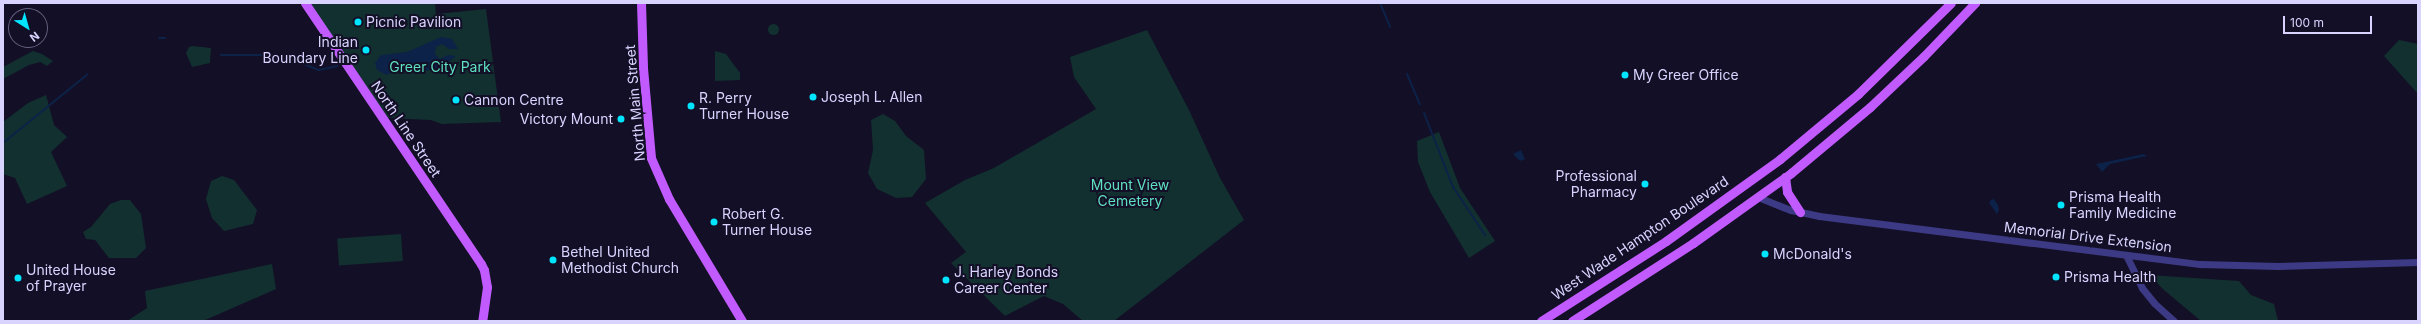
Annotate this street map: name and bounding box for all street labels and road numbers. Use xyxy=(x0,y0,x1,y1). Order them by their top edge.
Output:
street label: North Main Street xyxy=(622,44,648,162)
street label: North Line Street xyxy=(368,78,444,180)
street label: West Wade Hampton Boulevard xyxy=(1549,173,1731,303)
street label: Memorial Drive Extension xyxy=(2003,218,2173,256)

